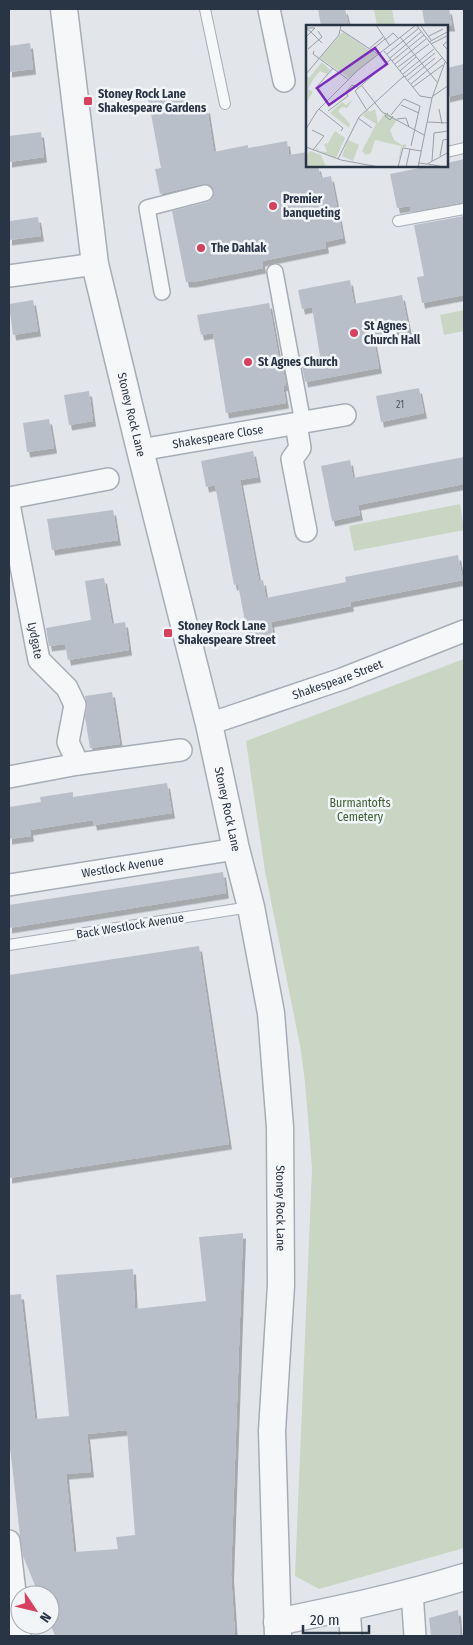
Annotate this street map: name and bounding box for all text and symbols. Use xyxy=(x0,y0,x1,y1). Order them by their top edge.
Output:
inset map xyxy=(306,25,448,168)
place label: Stoney Rock Lane Shakespeare Gardens xyxy=(98,87,207,115)
marker: Stoney Rock Lane Shakespeare Gardens xyxy=(82,95,94,107)
place label: Premier banqueting xyxy=(283,192,340,220)
marker: Premier banqueting xyxy=(267,200,279,212)
place label: The Dahlak xyxy=(211,241,267,255)
marker: The Dahlak xyxy=(195,242,207,254)
place label: St Agnes Church Hall xyxy=(364,319,421,347)
marker: St Agnes Church Hall xyxy=(348,327,360,339)
place label: St Agnes Church xyxy=(258,355,338,369)
marker: St Agnes Church xyxy=(242,356,254,368)
street label: Stoney Rock Lane xyxy=(115,371,148,458)
house number: 21 xyxy=(396,399,404,411)
street label: Shakespeare Close xyxy=(171,422,264,451)
place label: Stoney Rock Lane Shakespeare Street xyxy=(178,619,277,647)
street label: Lydgate xyxy=(25,621,46,660)
marker: Stoney Rock Lane Shakespeare Street xyxy=(162,627,174,639)
street label: Shakespeare Street xyxy=(291,657,385,702)
street label: Stoney Rock Lane xyxy=(211,766,243,853)
park label: Burmantofts Cemetery xyxy=(329,796,391,824)
street label: Westlock Avenue xyxy=(81,854,165,880)
street label: Back Westlock Avenue xyxy=(75,911,185,941)
street label: Stoney Rock Lane xyxy=(273,1165,288,1251)
north arrow xyxy=(10,1585,60,1635)
scale bar xyxy=(303,1602,369,1634)
text: N xyxy=(36,1609,55,1625)
text: 20 m xyxy=(310,1611,340,1629)

